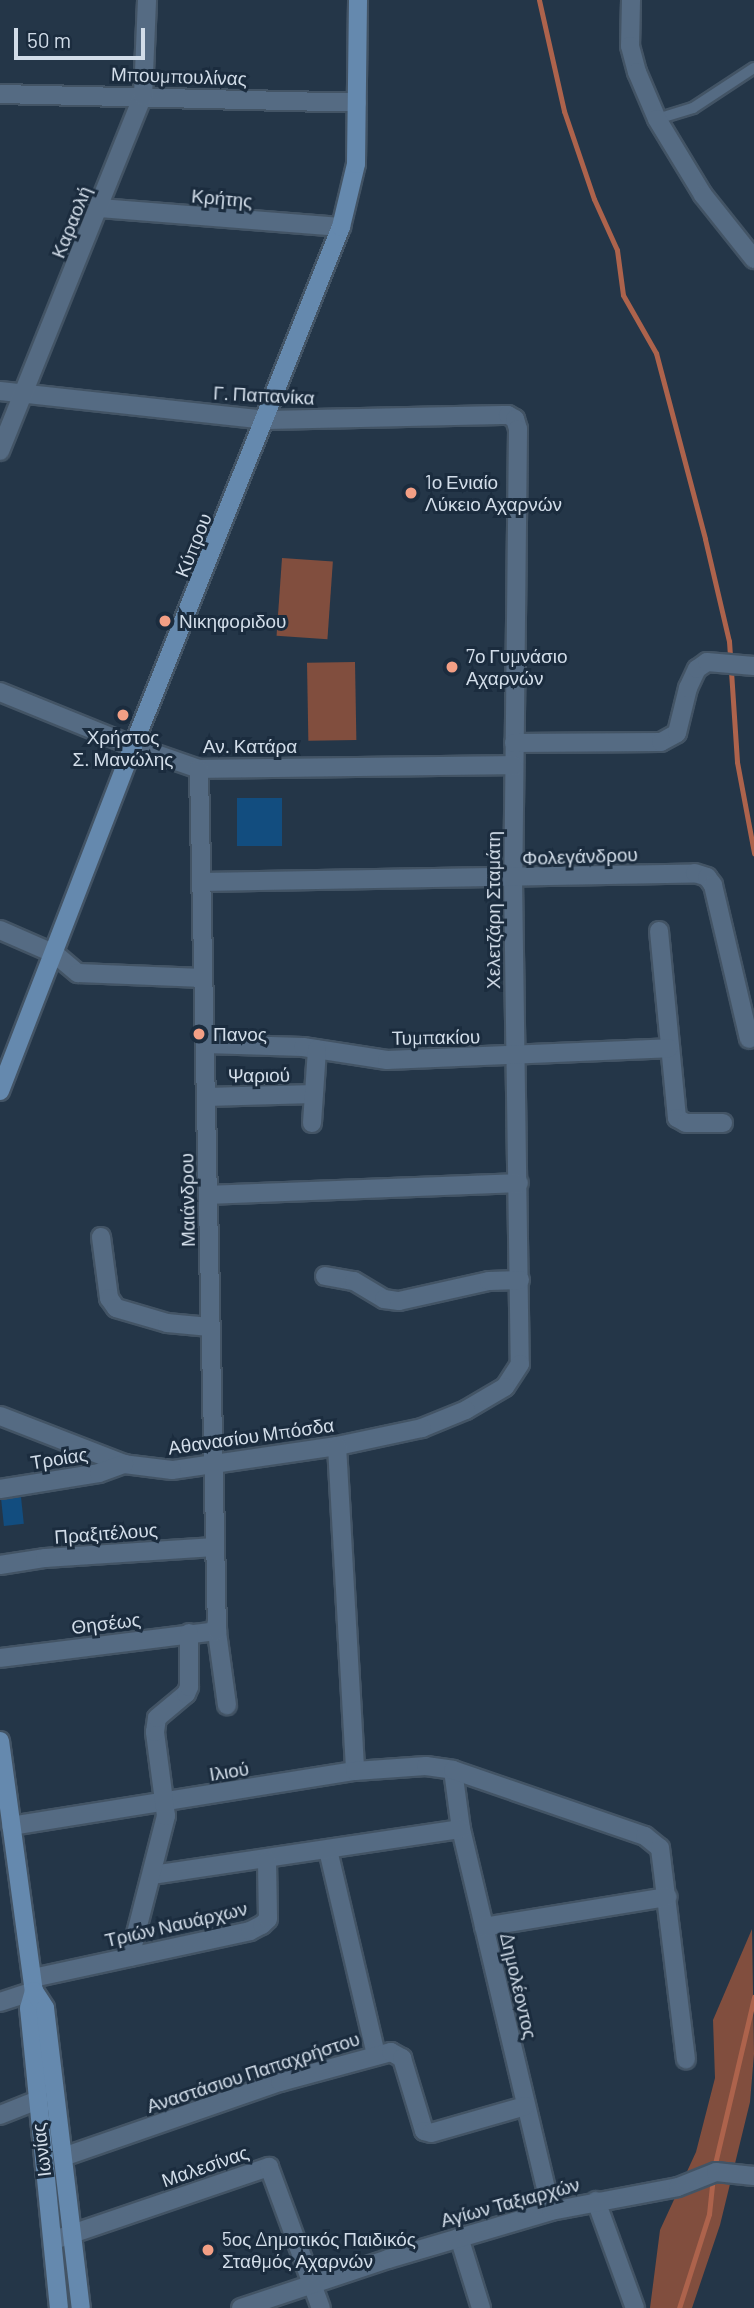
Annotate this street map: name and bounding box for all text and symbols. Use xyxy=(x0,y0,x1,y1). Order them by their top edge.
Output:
scale bar xyxy=(18,14,149,58)
text: 50 m xyxy=(27,27,71,52)
street label: Μπουμπουλίνας xyxy=(111,62,247,90)
street label: Καραολή xyxy=(46,183,96,261)
street label: Κρήτης xyxy=(190,184,254,212)
street label: Γ. Παπανίκα xyxy=(213,381,315,409)
place label: 1ο Ενιαίο Λύκειο Αχαρνών xyxy=(425,471,562,515)
marker: 1ο Ενιαίο Λύκειο Αχαρνών xyxy=(403,485,419,501)
street label: Κύπρου xyxy=(170,510,216,580)
place label: Νικηφοριδου xyxy=(179,610,286,632)
marker: Νικηφοριδου xyxy=(157,613,173,629)
place label: 7ο Γυμνάσιο Αχαρνών xyxy=(466,645,568,689)
marker: 7ο Γυμνάσιο Αχαρνών xyxy=(444,659,460,675)
marker: Χρήστος Σ. Μανώλης xyxy=(115,707,131,723)
place label: Χρήστος Σ. Μανώλης xyxy=(73,726,173,770)
street label: Αν. Κατάρα xyxy=(203,735,297,757)
street label: Χελετζάρη Σταμάτη xyxy=(482,831,504,989)
street label: Φολεγάνδρου xyxy=(522,843,638,869)
place label: Πανος xyxy=(213,1023,267,1045)
street label: Τυμπακίου xyxy=(391,1025,481,1049)
marker: Πανος xyxy=(191,1026,207,1042)
street label: Ψαριού xyxy=(228,1063,290,1087)
street label: Μαιάνδρου xyxy=(175,1153,199,1247)
street label: Αθανασίου Μπόσδα xyxy=(167,1413,335,1459)
street label: Τροίας xyxy=(29,1442,89,1474)
street label: Πραξιτέλους xyxy=(54,1518,158,1548)
street label: Θησέως xyxy=(70,1607,142,1639)
street label: Ιλιού xyxy=(207,1757,251,1785)
street label: Τριών Ναυάρχων xyxy=(103,1897,249,1951)
street label: Δημολέοντος xyxy=(496,1931,542,2041)
street label: Αναστάσιου Παπαχρήστου xyxy=(144,2027,362,2117)
street label: Ιωνίας xyxy=(26,2122,56,2178)
street label: Μαλεσίνας xyxy=(159,2141,251,2191)
street label: Αγίων Ταξιαρχών xyxy=(438,2172,582,2232)
place label: 5ος Δημοτικός Παιδικός Σταθμός Αχαρνών xyxy=(222,2228,416,2272)
marker: 5ος Δημοτικός Παιδικός Σταθμός Αχαρνών xyxy=(200,2242,216,2258)

